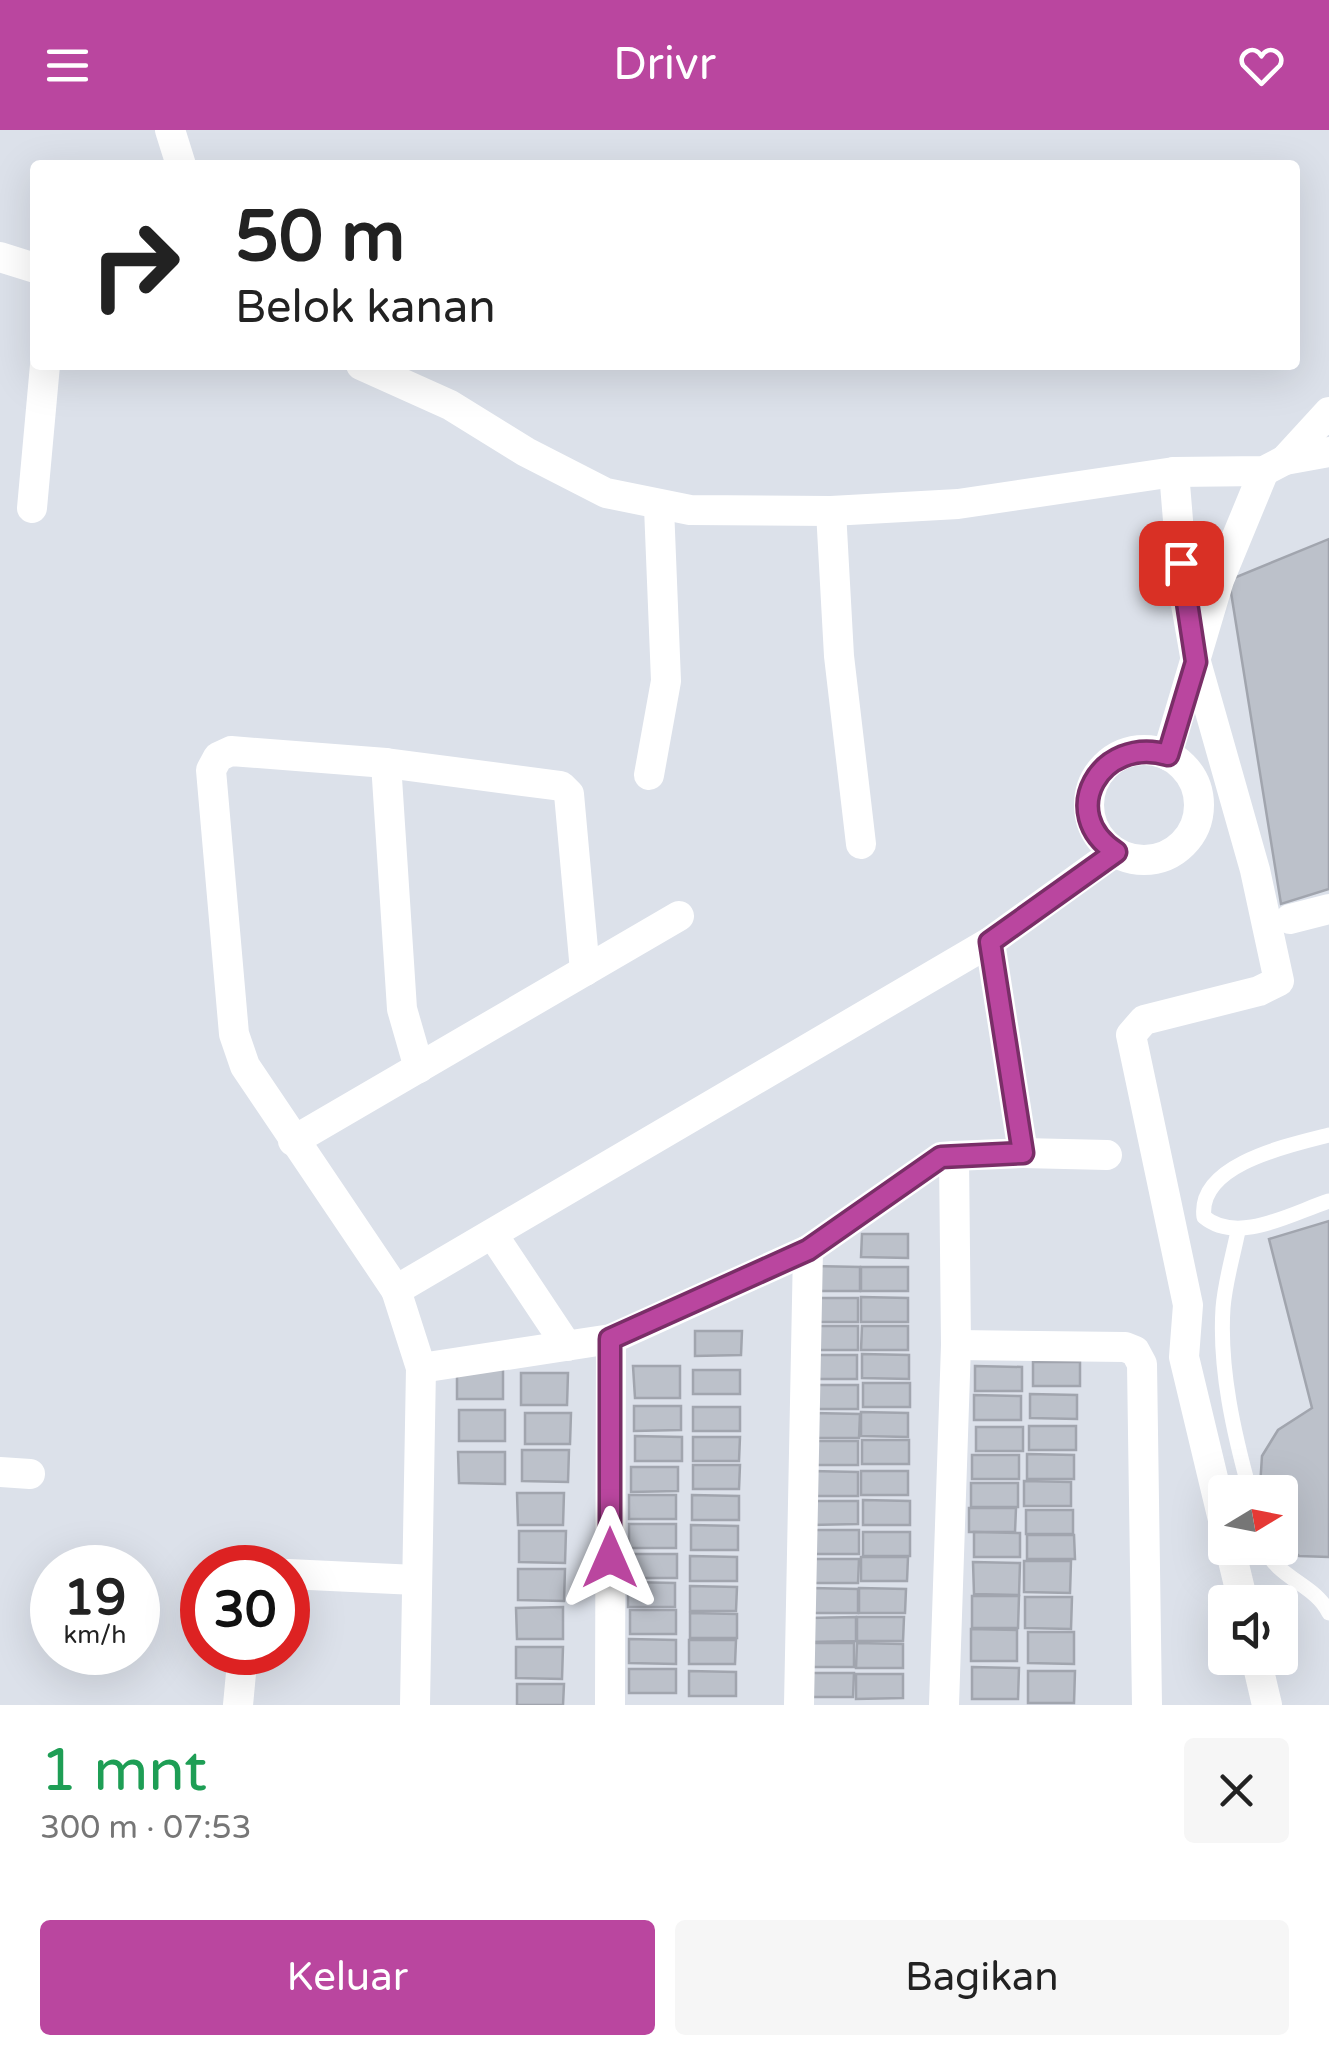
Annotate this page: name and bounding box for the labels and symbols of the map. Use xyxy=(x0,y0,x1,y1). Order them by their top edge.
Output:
pin xyxy=(1139,521,1224,606)
north arrow xyxy=(1208,1475,1298,1565)
position arrow xyxy=(558,1506,662,1610)
speed limit sign: 30 xyxy=(180,1545,310,1675)

